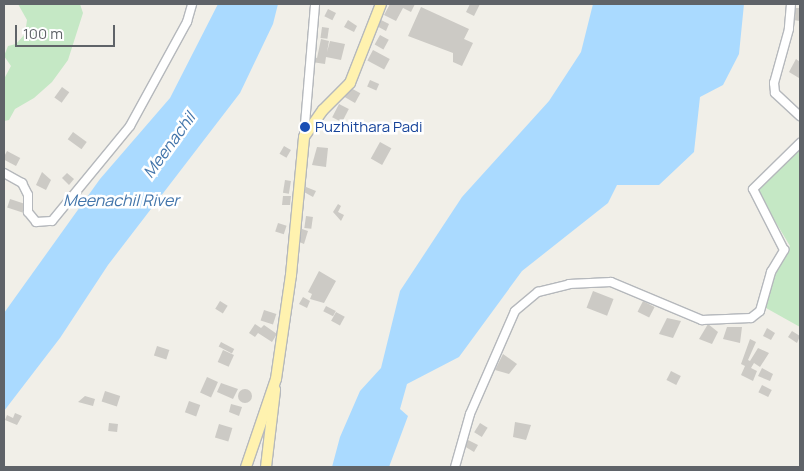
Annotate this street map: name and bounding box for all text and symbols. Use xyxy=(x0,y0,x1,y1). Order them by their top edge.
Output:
scale bar xyxy=(18,15,118,47)
text: 100 m xyxy=(23,23,63,44)
water label: Meenachil xyxy=(139,109,199,181)
place label: Puzhithara Padi xyxy=(315,118,422,136)
marker: Puzhithara Padi xyxy=(299,121,311,133)
water label: Meenachil River xyxy=(63,190,179,210)

